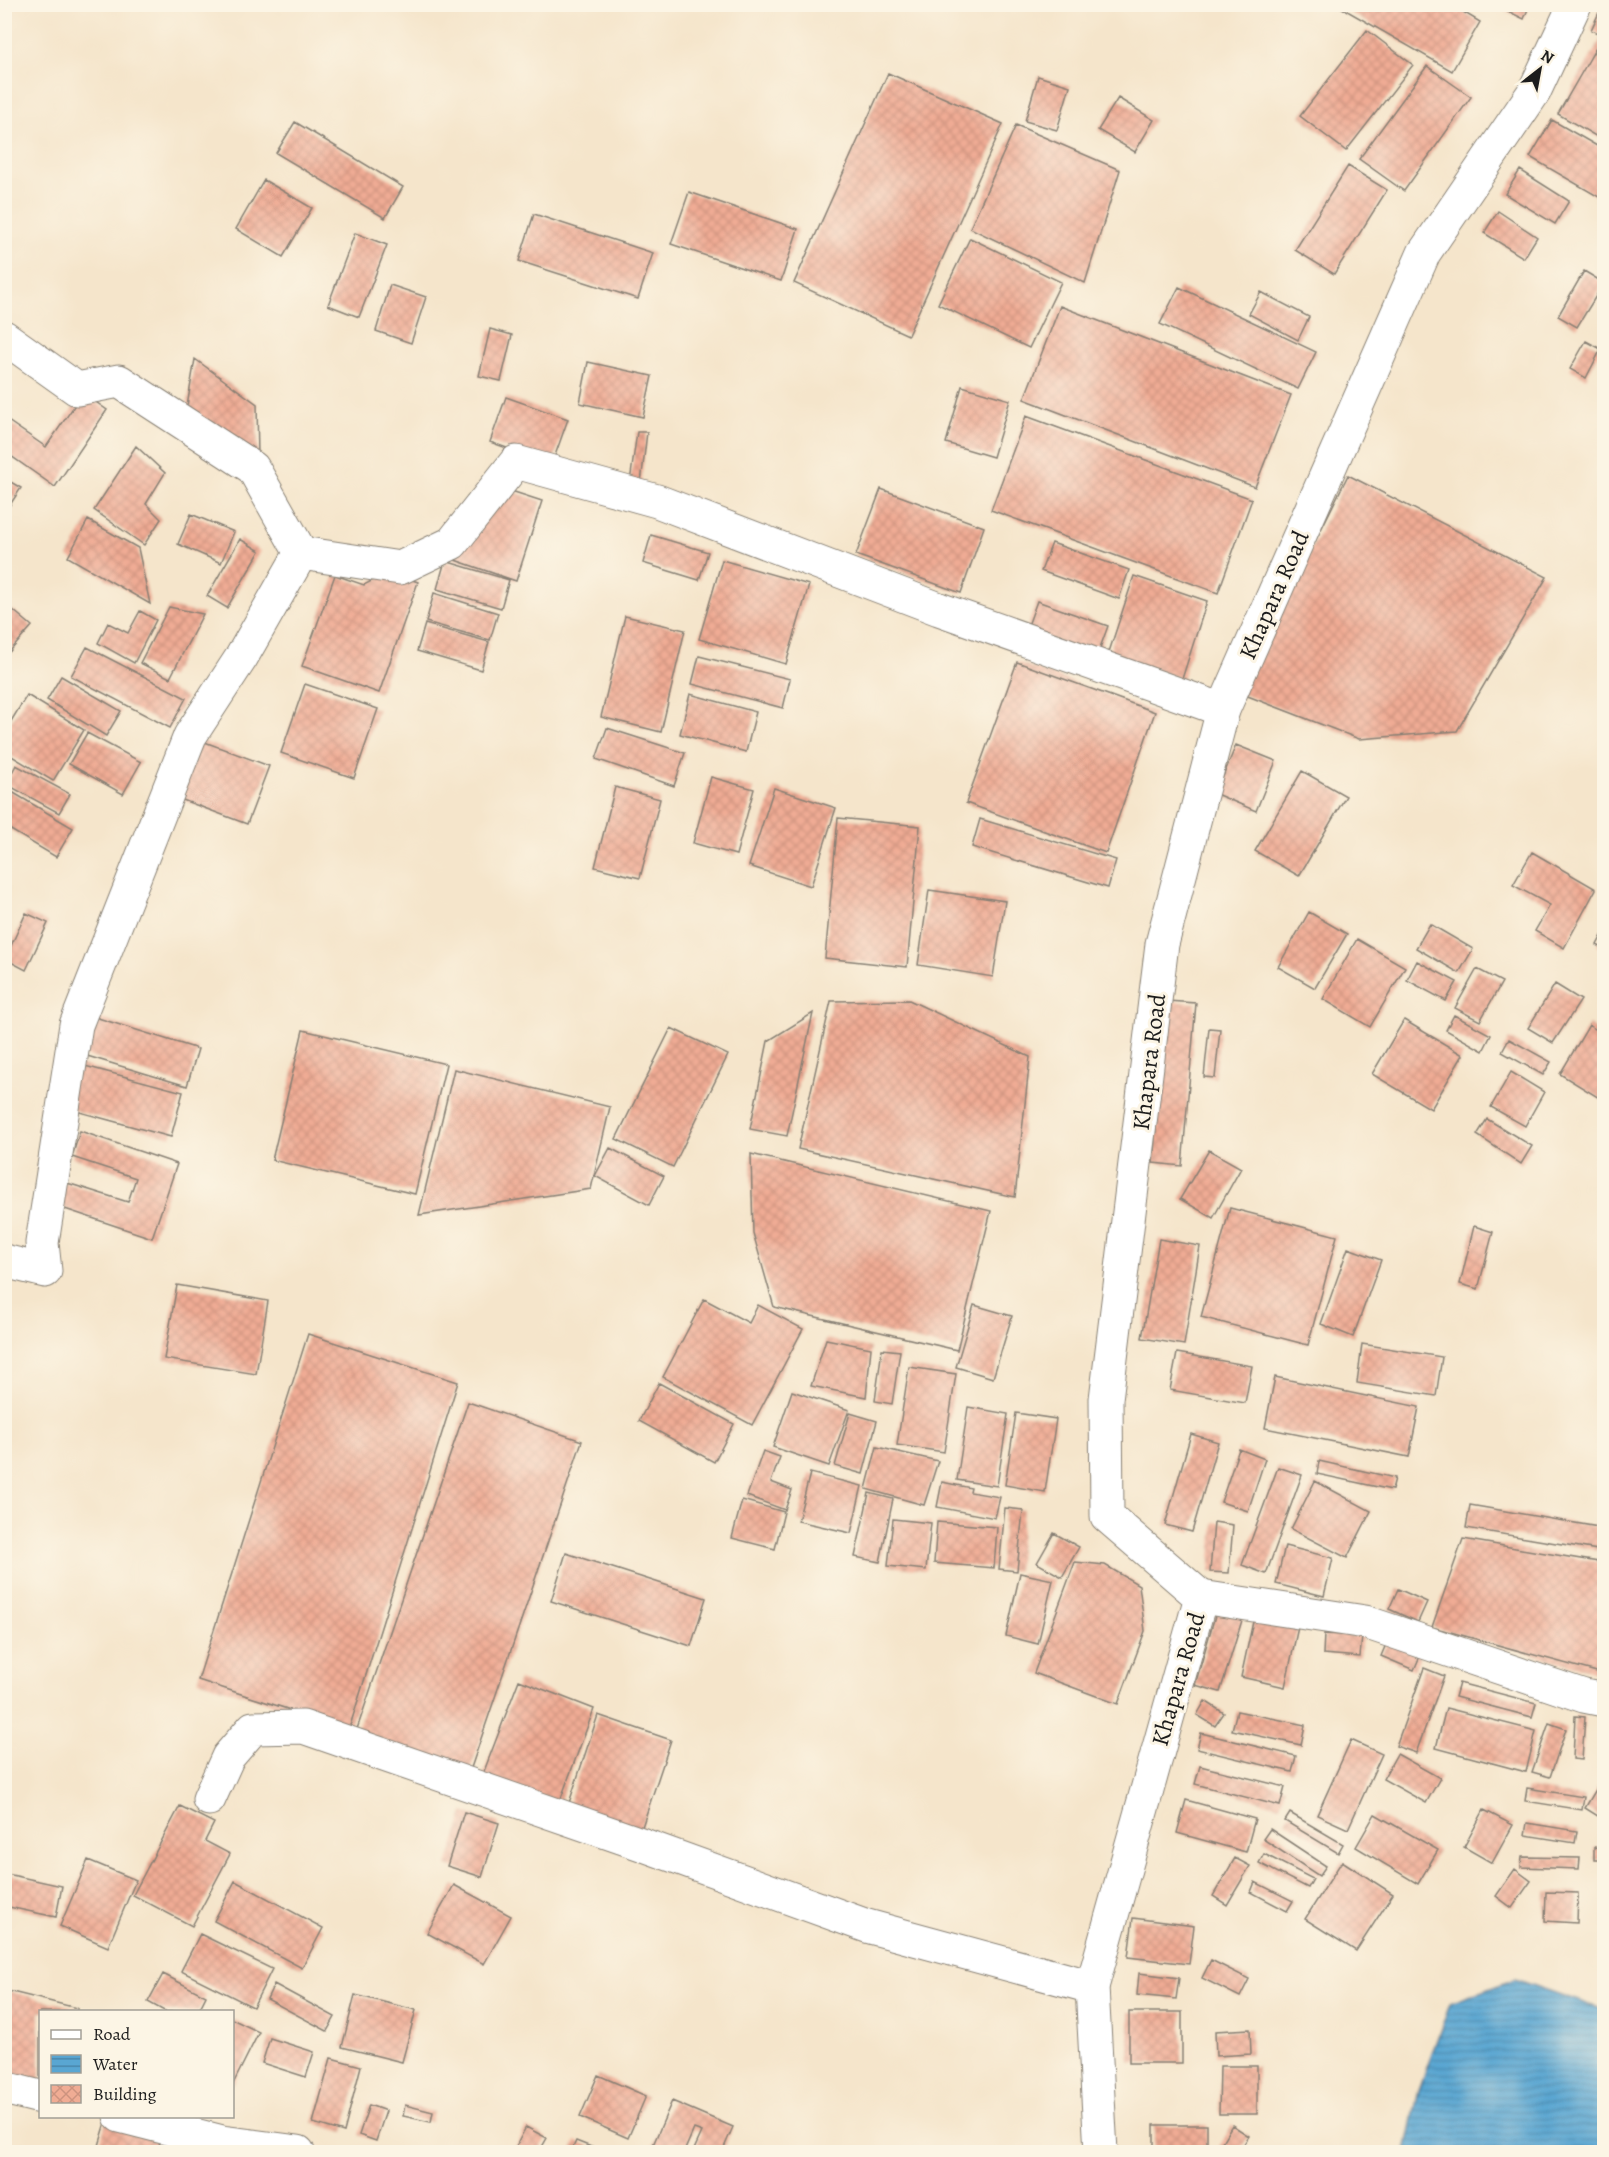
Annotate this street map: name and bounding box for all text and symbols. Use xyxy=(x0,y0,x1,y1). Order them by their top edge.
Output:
north arrow xyxy=(1510,39,1570,99)
text: N xyxy=(1537,45,1558,70)
street label: Khapara Road xyxy=(1231,525,1317,664)
street label: Khapara Road xyxy=(1125,992,1173,1132)
street label: Khapara Road xyxy=(1144,1608,1212,1750)
legend xyxy=(39,2010,234,2118)
text: Road xyxy=(93,2022,131,2046)
text: Water xyxy=(92,2052,138,2076)
text: Building xyxy=(93,2082,157,2106)

